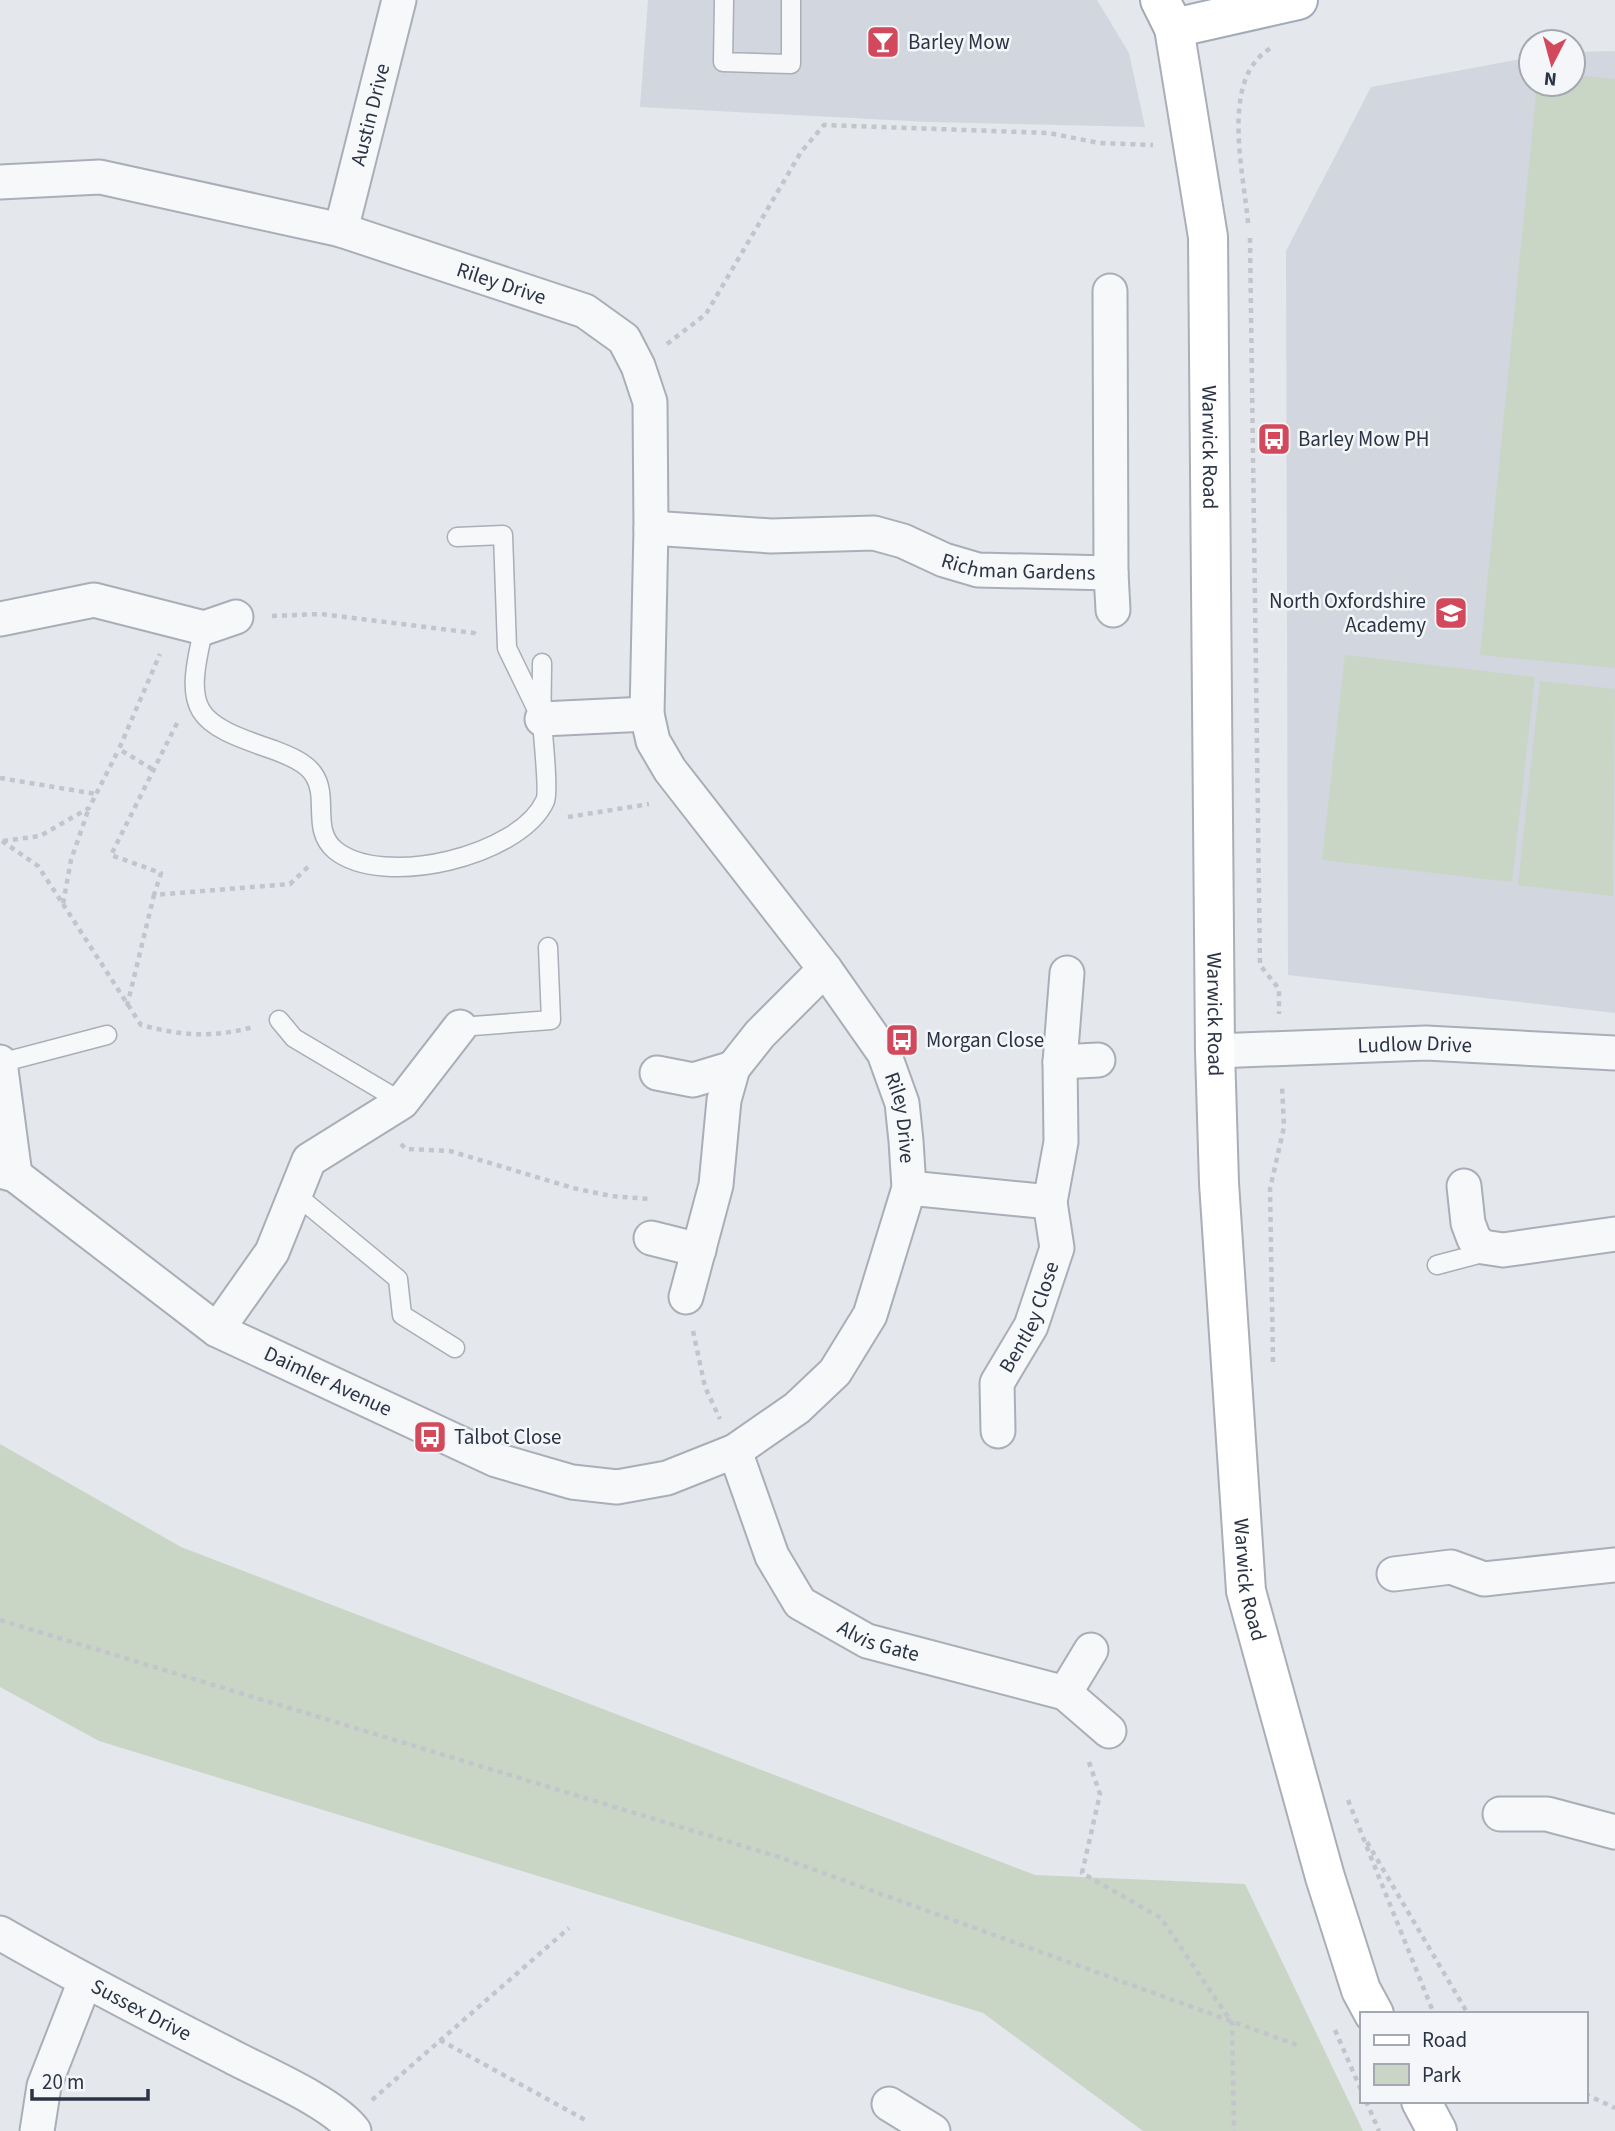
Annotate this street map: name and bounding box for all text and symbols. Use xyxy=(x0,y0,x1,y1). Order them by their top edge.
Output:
bar icon: Barley Mow xyxy=(864,23,902,61)
place label: Barley Mow xyxy=(908,27,1010,57)
north arrow xyxy=(1517,28,1587,98)
street label: Austin Drive xyxy=(343,60,397,169)
text: N xyxy=(1543,64,1558,93)
street label: Riley Drive xyxy=(453,254,550,312)
street label: Warwick Road xyxy=(1194,385,1225,509)
bus stop icon: Barley Mow PH xyxy=(1255,420,1293,458)
place label: Barley Mow PH xyxy=(1298,424,1430,454)
street label: Richman Gardens xyxy=(938,545,1096,588)
place label: North Oxfordshire Academy xyxy=(1269,586,1426,640)
school or university icon: North Oxfordshire Academy xyxy=(1432,594,1470,632)
street label: Warwick Road xyxy=(1199,952,1231,1077)
bus stop icon: Morgan Close xyxy=(883,1021,921,1059)
place label: Morgan Close xyxy=(926,1025,1044,1055)
street label: Ludlow Drive xyxy=(1357,1028,1473,1061)
street label: Riley Drive xyxy=(877,1068,922,1164)
street label: Bentley Close xyxy=(991,1257,1066,1378)
street label: Daimler Avenue xyxy=(259,1338,397,1424)
bus stop icon: Talbot Close xyxy=(411,1418,449,1456)
place label: Talbot Close xyxy=(454,1422,562,1452)
street label: Warwick Road xyxy=(1226,1517,1274,1644)
street label: Alvis Gate xyxy=(832,1612,923,1669)
street label: Sussex Drive xyxy=(86,1971,197,2048)
legend xyxy=(1360,2012,1587,2103)
text: Road xyxy=(1422,2025,1467,2055)
scale bar xyxy=(32,2058,147,2102)
text: Park xyxy=(1422,2060,1462,2090)
text: 20 m xyxy=(42,2067,84,2097)

